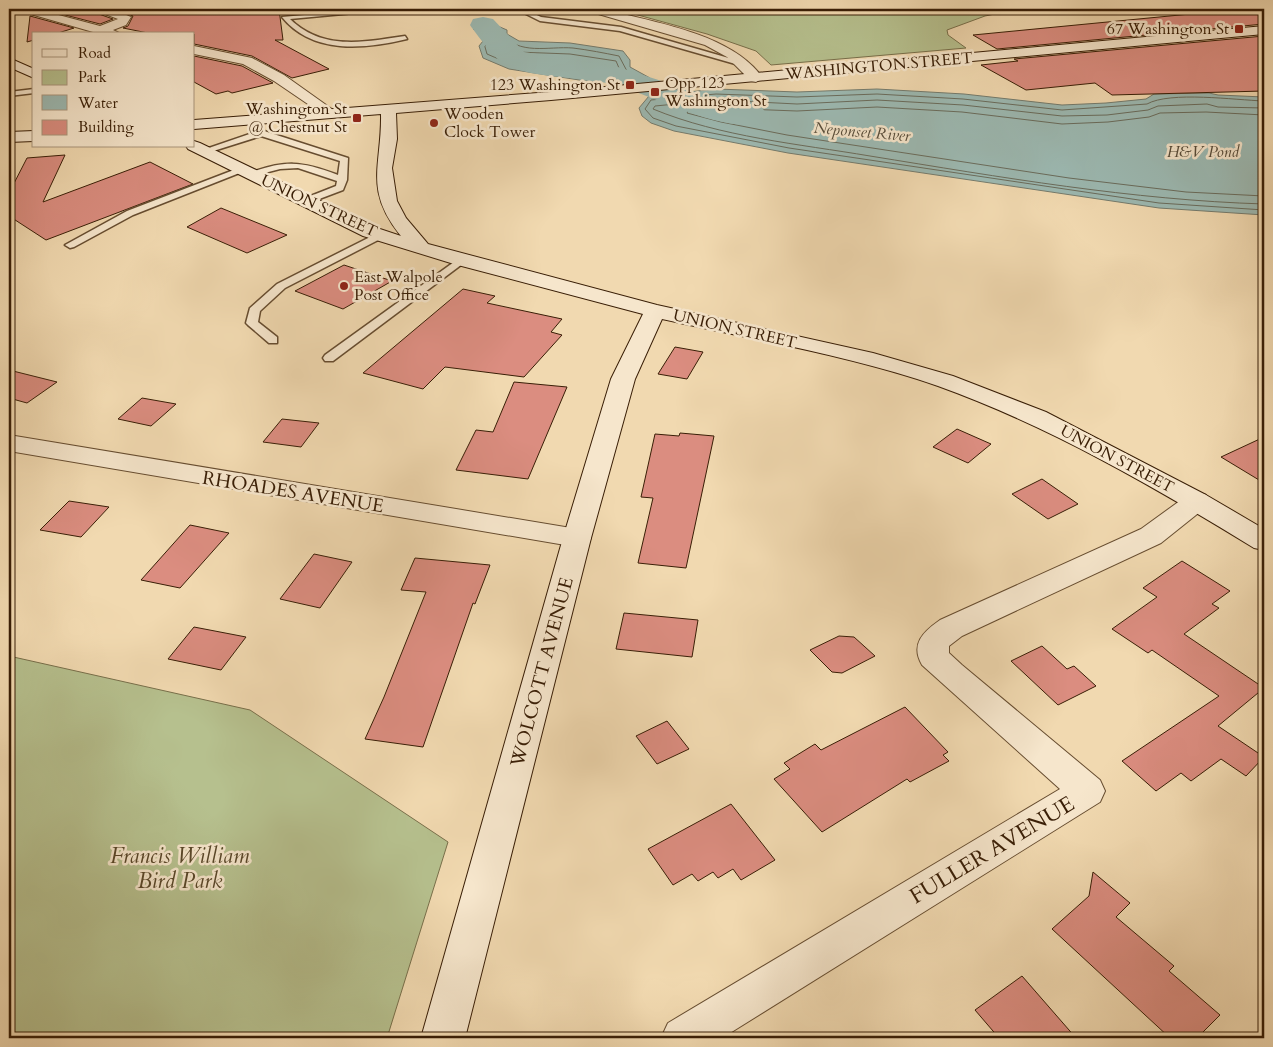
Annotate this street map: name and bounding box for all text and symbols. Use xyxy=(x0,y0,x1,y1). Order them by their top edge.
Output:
place label: 67 Washington St xyxy=(1107,18,1229,40)
marker: 67 Washington St xyxy=(1233,23,1245,35)
legend xyxy=(32,32,195,148)
text: Road xyxy=(78,43,111,63)
street label: WASHINGTON STREET xyxy=(783,47,974,85)
text: Park xyxy=(78,67,107,87)
place label: Opp 123 Washington St xyxy=(664,72,766,112)
place label: 123 Washington St xyxy=(490,74,620,96)
marker: 123 Washington St xyxy=(624,79,636,91)
marker: Opp 123 Washington St xyxy=(649,86,661,98)
text: Water xyxy=(77,93,119,113)
place label: Washington St @ Chestnut St xyxy=(245,98,347,138)
place label: Wooden Clock Tower xyxy=(443,103,536,143)
marker: Washington St @ Chestnut St xyxy=(351,112,363,124)
text: Building xyxy=(78,117,134,137)
marker: Wooden Clock Tower xyxy=(428,117,440,129)
water label: Neponset River xyxy=(813,117,912,147)
water label: H&V Pond xyxy=(1167,141,1241,163)
street label: UNION STREET xyxy=(257,169,381,243)
place label: East Walpole Post Office xyxy=(354,266,443,306)
marker: East Walpole Post Office xyxy=(338,280,350,292)
street label: UNION STREET xyxy=(671,304,799,354)
street label: UNION STREET xyxy=(1056,420,1178,498)
street label: RHOADES AVENUE xyxy=(200,465,386,519)
street label: WOLCOTT AVENUE xyxy=(504,574,580,771)
street label: FULLER AVENUE xyxy=(904,789,1080,911)
park label: Francis William Bird Park xyxy=(110,841,250,896)

